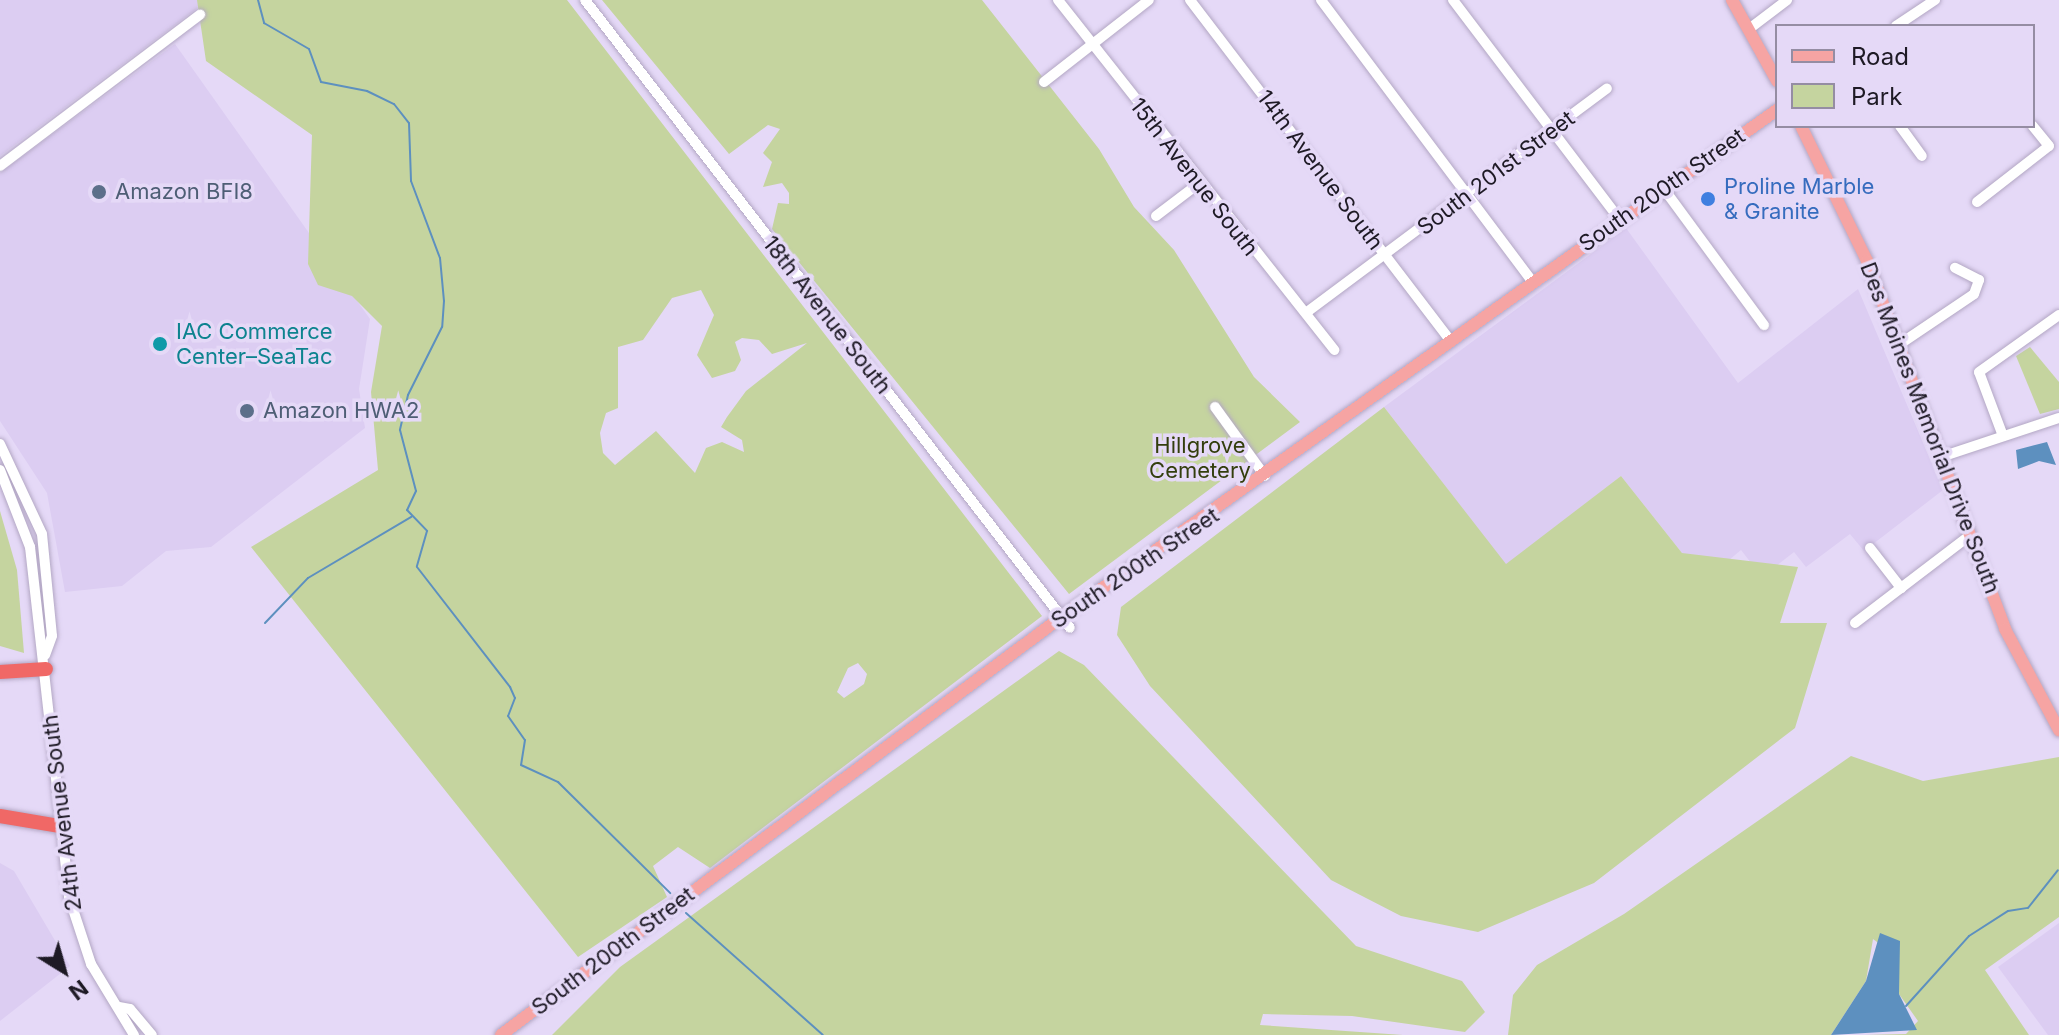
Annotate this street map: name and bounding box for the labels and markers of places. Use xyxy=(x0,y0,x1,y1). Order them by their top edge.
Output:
place label: Proline Marble & Granite xyxy=(1724,173,1874,224)
place label: Amazon BFI8 xyxy=(115,179,253,205)
marker: Amazon BFI8 xyxy=(90,183,108,201)
marker: Proline Marble & Granite xyxy=(1699,190,1717,208)
place label: IAC Commerce Center–SeaTac xyxy=(176,318,333,370)
marker: IAC Commerce Center–SeaTac xyxy=(151,335,169,353)
place label: Amazon HWA2 xyxy=(263,398,419,424)
marker: Amazon HWA2 xyxy=(238,402,256,420)

